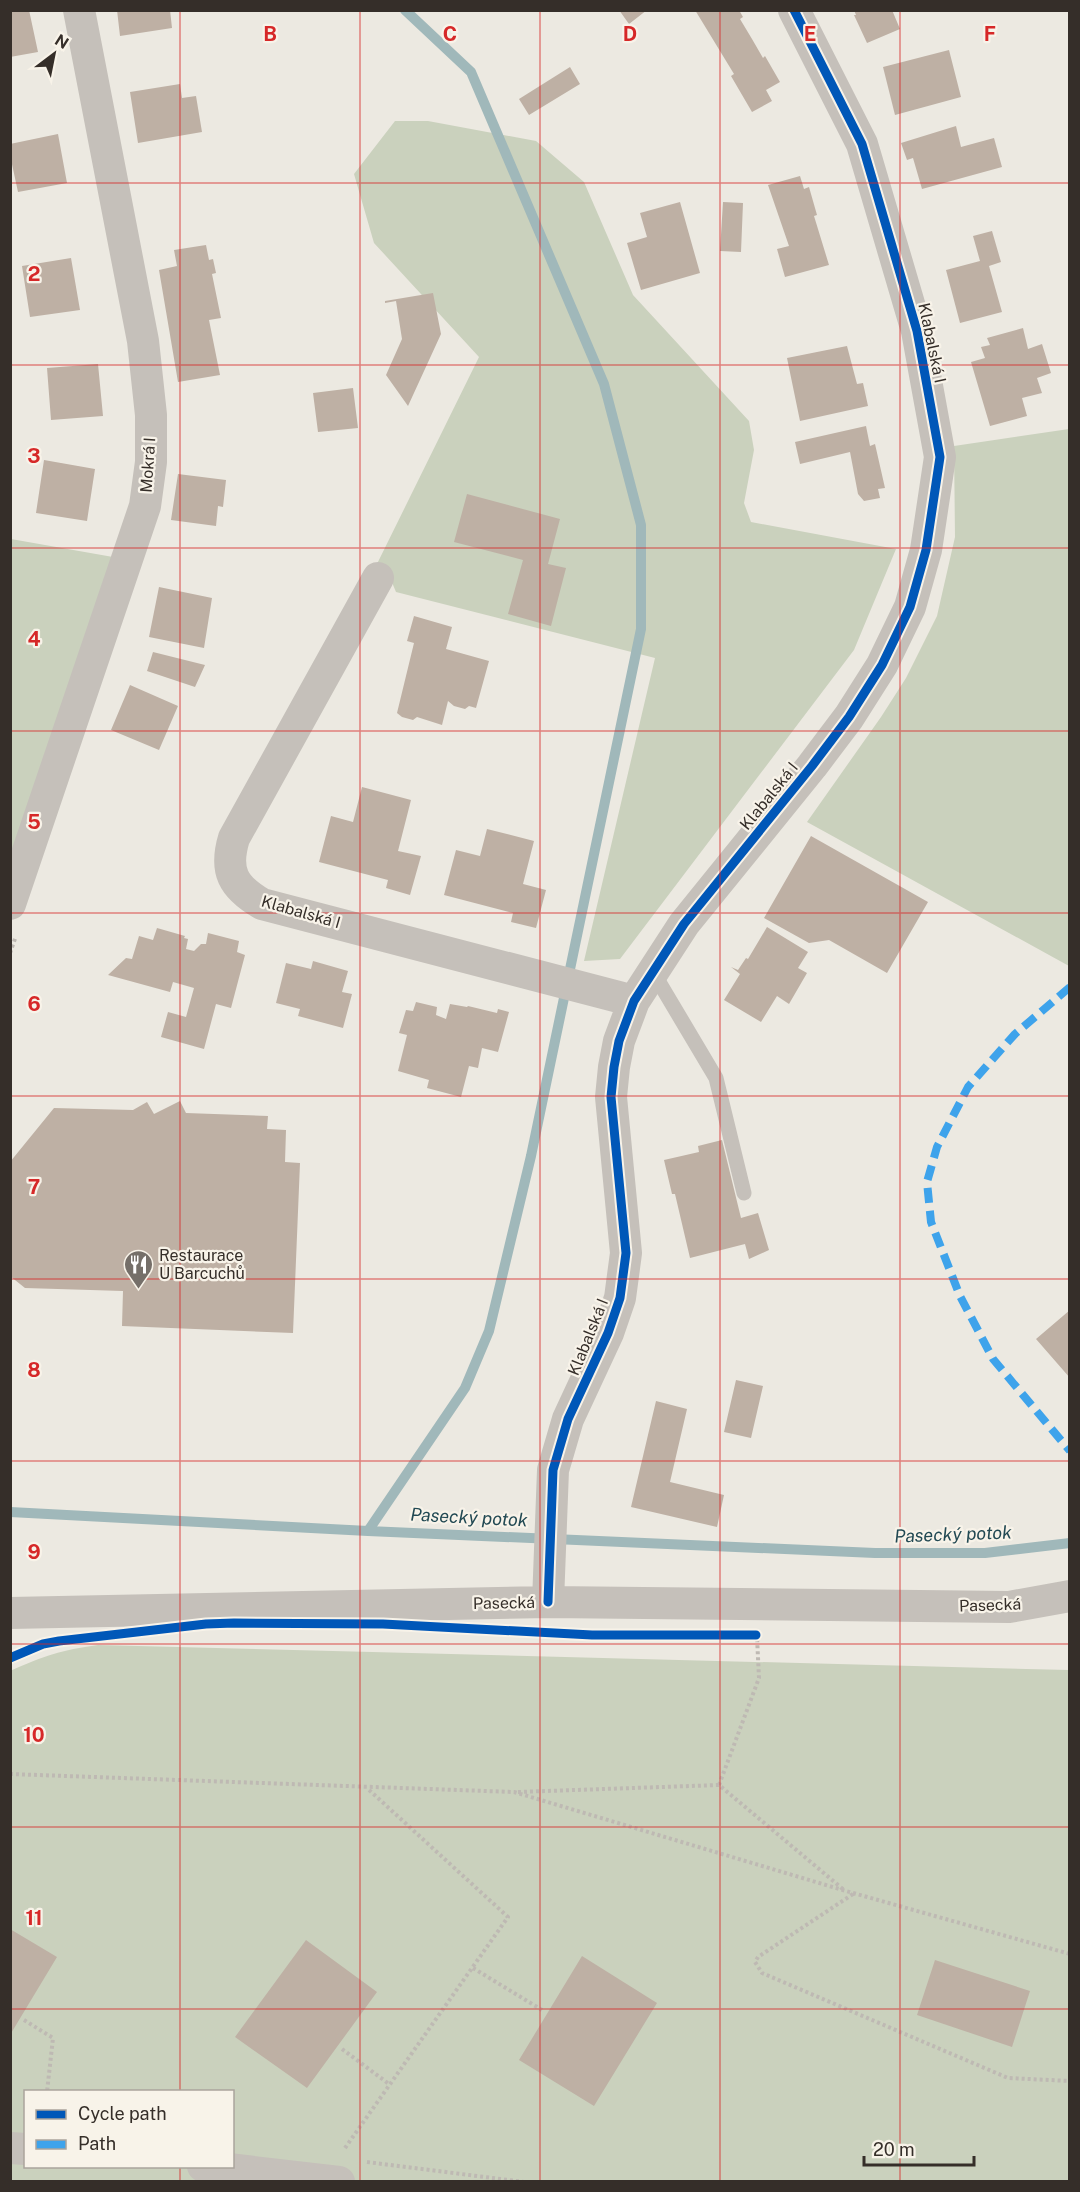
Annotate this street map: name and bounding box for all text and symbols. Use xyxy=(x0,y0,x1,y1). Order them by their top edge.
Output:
text: B xyxy=(263,22,277,46)
text: C xyxy=(443,22,457,46)
text: D xyxy=(623,22,637,46)
text: E xyxy=(804,22,816,46)
text: F xyxy=(984,22,996,46)
north arrow xyxy=(24,24,84,84)
text: N xyxy=(51,30,72,53)
text: 2 xyxy=(28,262,40,286)
street label: Klabalská I xyxy=(914,301,950,385)
street label: Mokrá I xyxy=(137,437,159,493)
text: 3 xyxy=(27,444,41,468)
text: 4 xyxy=(27,627,41,651)
street label: Klabalská I xyxy=(736,758,802,834)
text: 5 xyxy=(27,810,41,834)
street label: Klabalská I xyxy=(259,892,343,932)
text: 6 xyxy=(27,992,41,1016)
text: 7 xyxy=(28,1175,40,1199)
place label: Restaurace U Barcuchů xyxy=(159,1246,245,1283)
restaurant icon: Restaurace U Barcuchů xyxy=(122,1248,154,1290)
street label: Klabalská I xyxy=(564,1296,612,1378)
text: 8 xyxy=(27,1358,41,1382)
water label: Pasecký potok xyxy=(410,1503,528,1531)
water label: Pasecký potok xyxy=(894,1521,1012,1547)
text: 9 xyxy=(27,1540,41,1564)
street label: Pasecká xyxy=(473,1593,535,1613)
street label: Pasecká xyxy=(959,1594,1021,1616)
text: 10 xyxy=(23,1723,45,1747)
text: 11 xyxy=(25,1906,43,1930)
legend xyxy=(24,2090,234,2168)
text: Cycle path xyxy=(78,2103,167,2124)
scale bar xyxy=(864,2129,974,2167)
text: Path xyxy=(78,2133,116,2154)
text: 20 m xyxy=(873,2139,915,2160)

